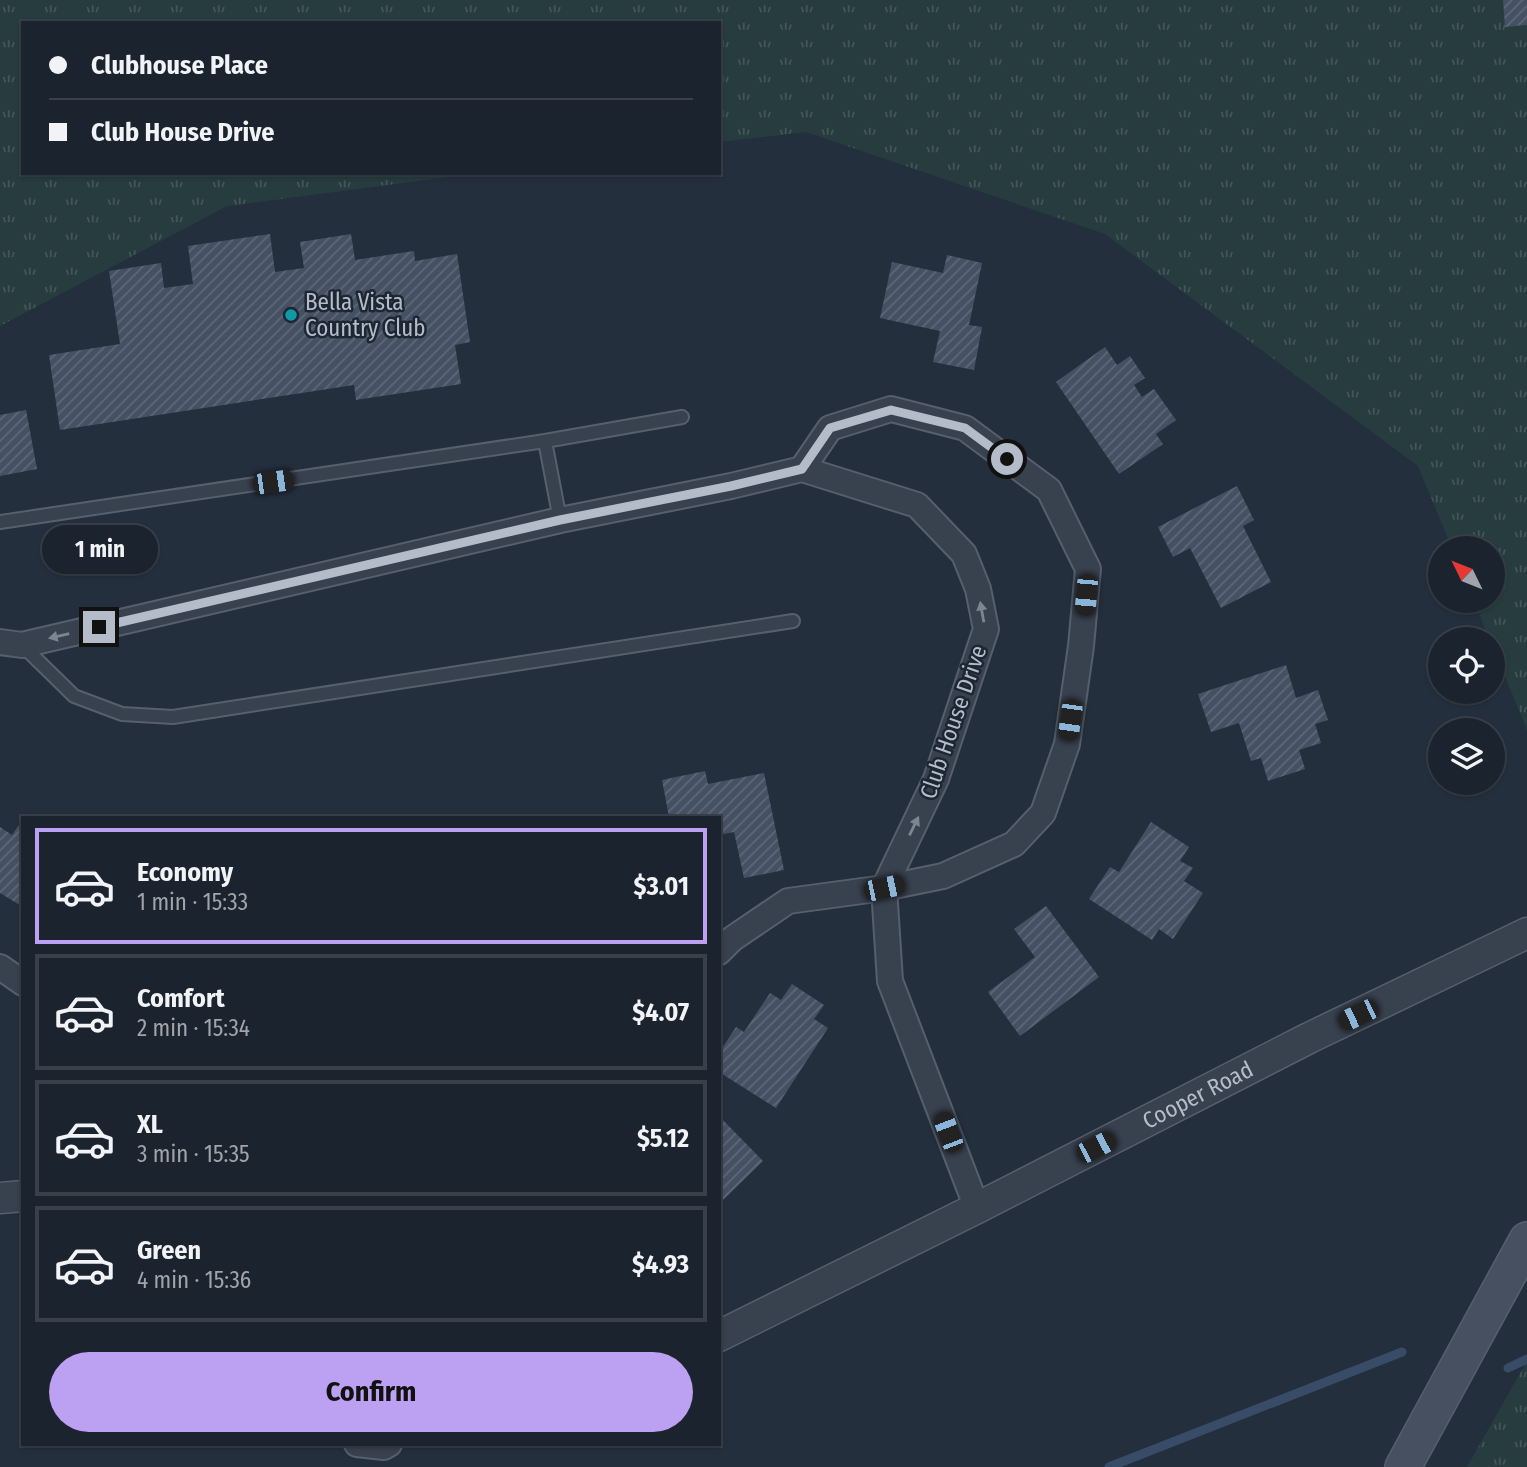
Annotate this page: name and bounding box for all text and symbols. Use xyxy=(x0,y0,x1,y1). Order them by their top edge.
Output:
text: Clubhouse Place xyxy=(91,50,268,81)
text: Club House Drive xyxy=(91,117,274,148)
place label: Bella Vista Country Club xyxy=(305,288,425,342)
marker: Bella Vista Country Club xyxy=(283,307,299,323)
route start xyxy=(991,443,1023,475)
car xyxy=(251,469,296,495)
callout: 1 min xyxy=(41,526,157,574)
text: 1 min xyxy=(75,535,125,563)
north arrow xyxy=(1428,536,1505,612)
map controls xyxy=(1428,536,1505,795)
car xyxy=(1074,573,1099,617)
one-way arrow xyxy=(977,601,988,623)
route end xyxy=(83,611,115,643)
button: locate xyxy=(1428,627,1505,704)
one-way arrow xyxy=(48,631,70,642)
street label: Club House Drive xyxy=(914,642,992,802)
car xyxy=(1057,698,1084,742)
button: layers xyxy=(1428,718,1505,795)
one-way arrow xyxy=(908,816,919,836)
icon: car xyxy=(53,855,116,918)
text: Economy xyxy=(137,857,233,888)
text: $3.01 xyxy=(634,871,689,902)
car xyxy=(862,873,907,903)
text: 1 min · 15:33 xyxy=(137,888,248,916)
icon: car xyxy=(53,981,116,1044)
text: Comfort xyxy=(137,983,225,1014)
car xyxy=(1335,996,1382,1034)
text: $4.07 xyxy=(632,997,689,1028)
text: 2 min · 15:34 xyxy=(137,1014,250,1042)
street label: Cooper Road xyxy=(1138,1055,1258,1135)
icon: car xyxy=(53,1107,116,1170)
text: XL xyxy=(137,1109,163,1140)
car xyxy=(931,1109,966,1155)
text: $5.12 xyxy=(637,1123,689,1154)
car xyxy=(1073,1128,1120,1166)
text: 3 min · 15:35 xyxy=(137,1140,250,1168)
icon: car xyxy=(53,1233,116,1296)
text: Green xyxy=(137,1235,201,1266)
text: $4.93 xyxy=(632,1249,689,1280)
text: 4 min · 15:36 xyxy=(137,1266,251,1294)
button: Confirm xyxy=(49,1352,693,1432)

